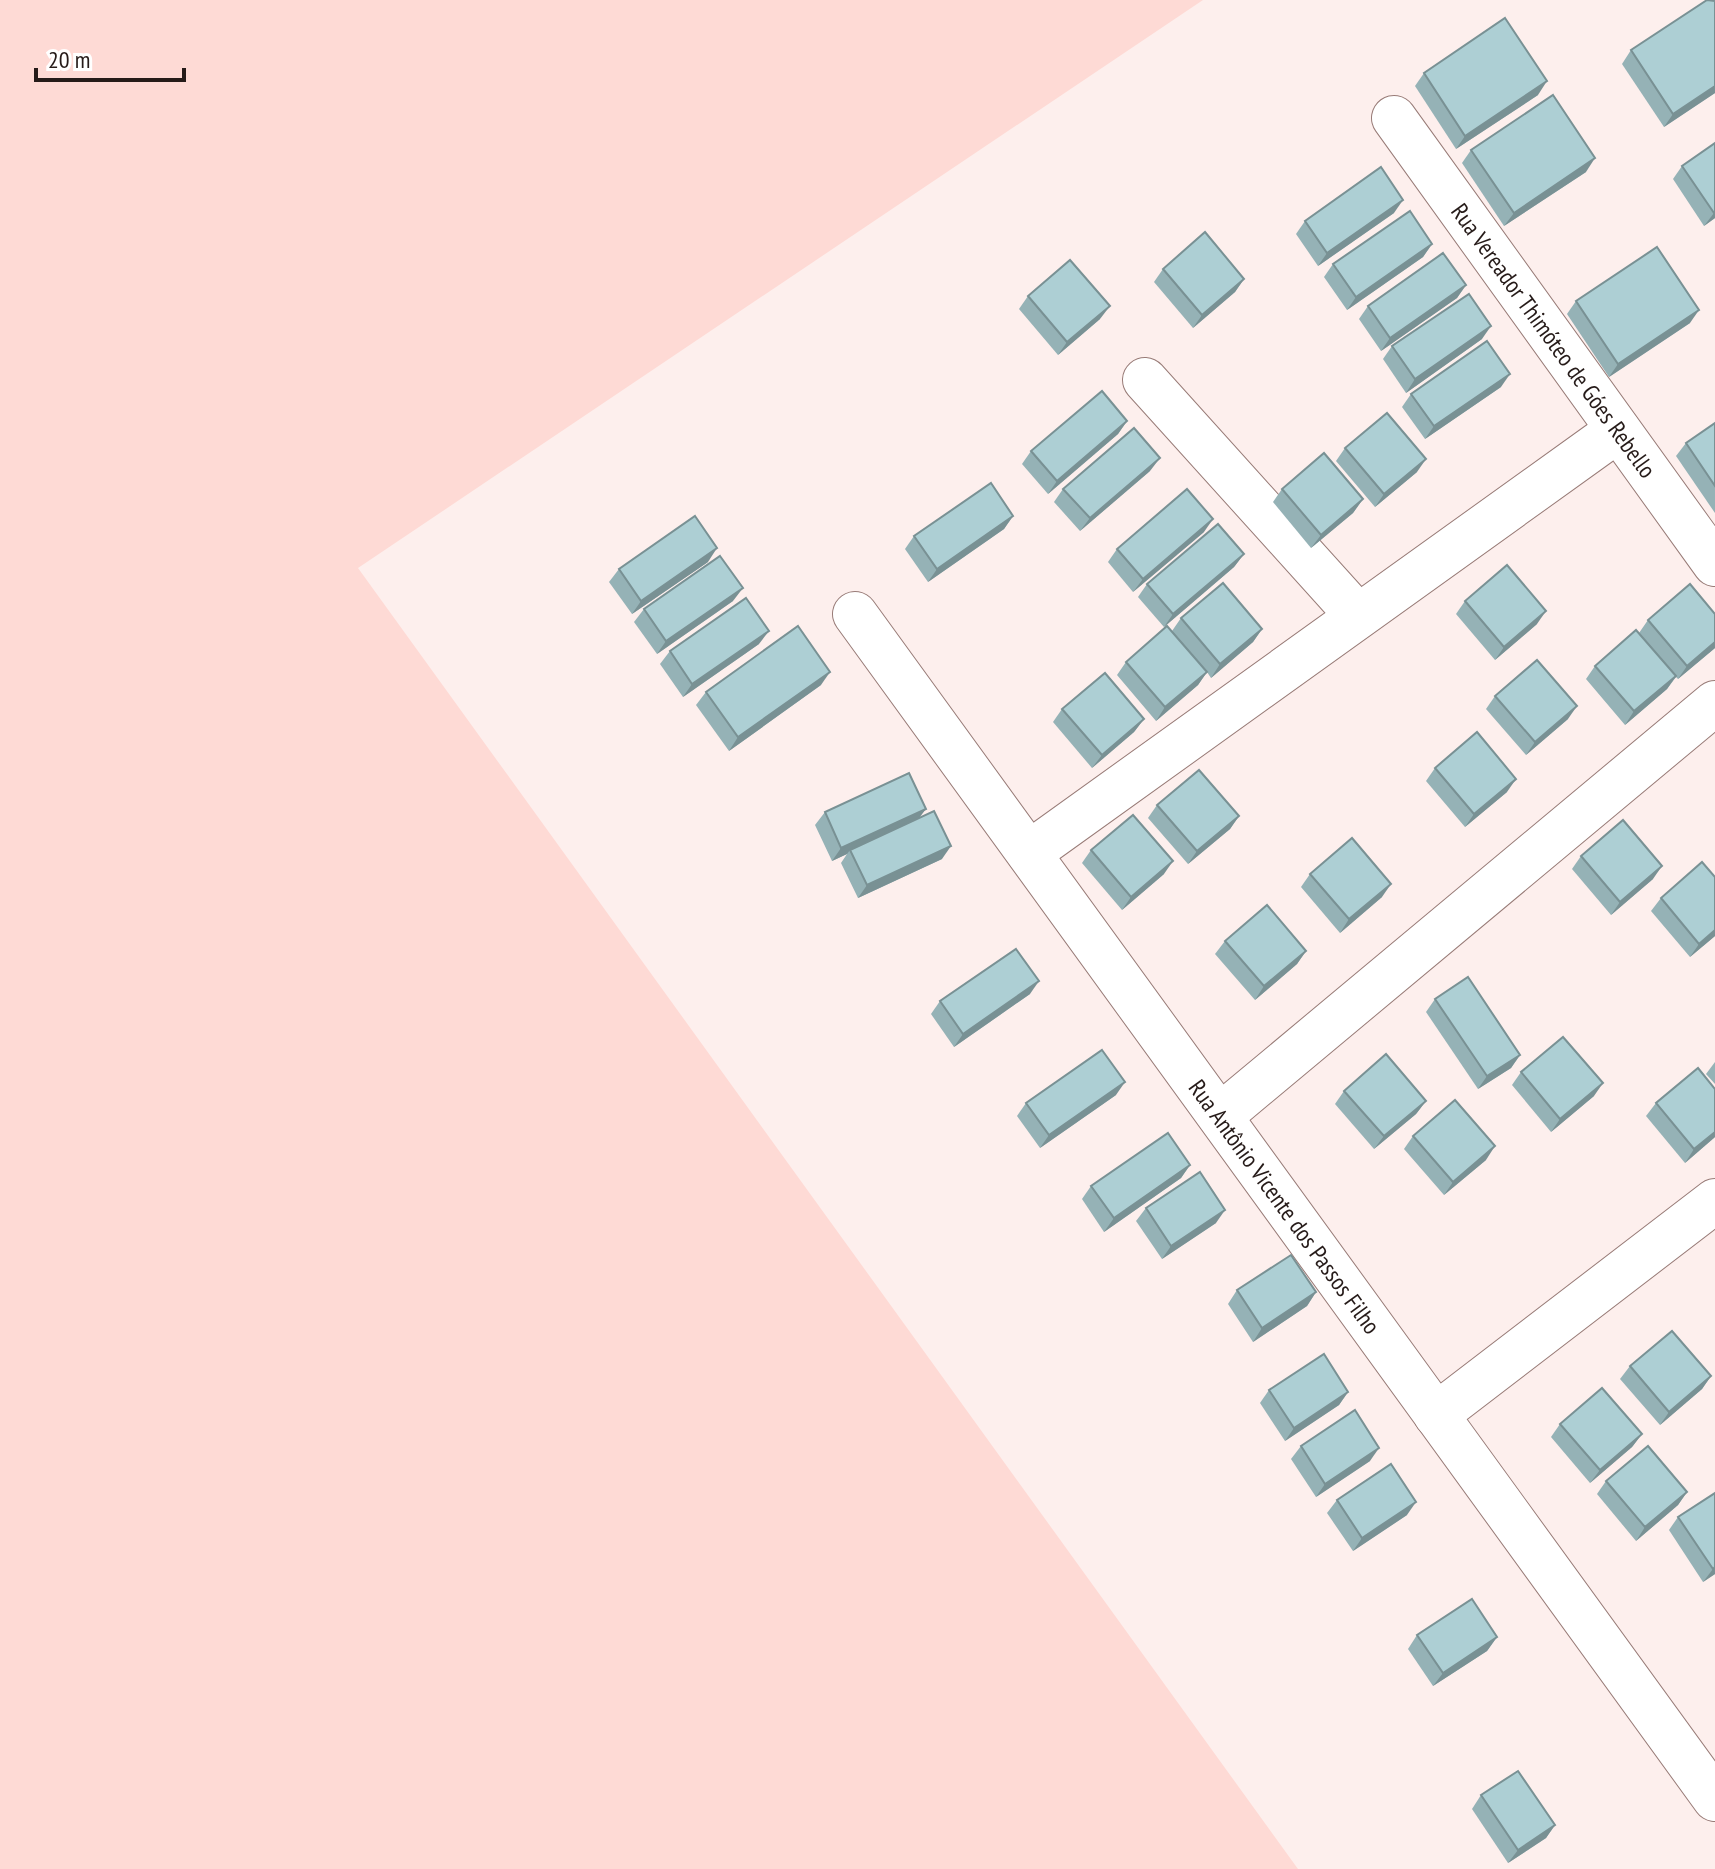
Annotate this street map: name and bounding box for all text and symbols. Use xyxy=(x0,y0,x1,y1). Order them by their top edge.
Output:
scale bar xyxy=(36,32,184,82)
text: 20 m xyxy=(48,44,90,75)
street label: Rua Vereador Thimóteo de Góes Rebello xyxy=(1445,197,1663,484)
street label: Rua Antônio Vicente dos Passos Filho xyxy=(1182,1073,1388,1340)

